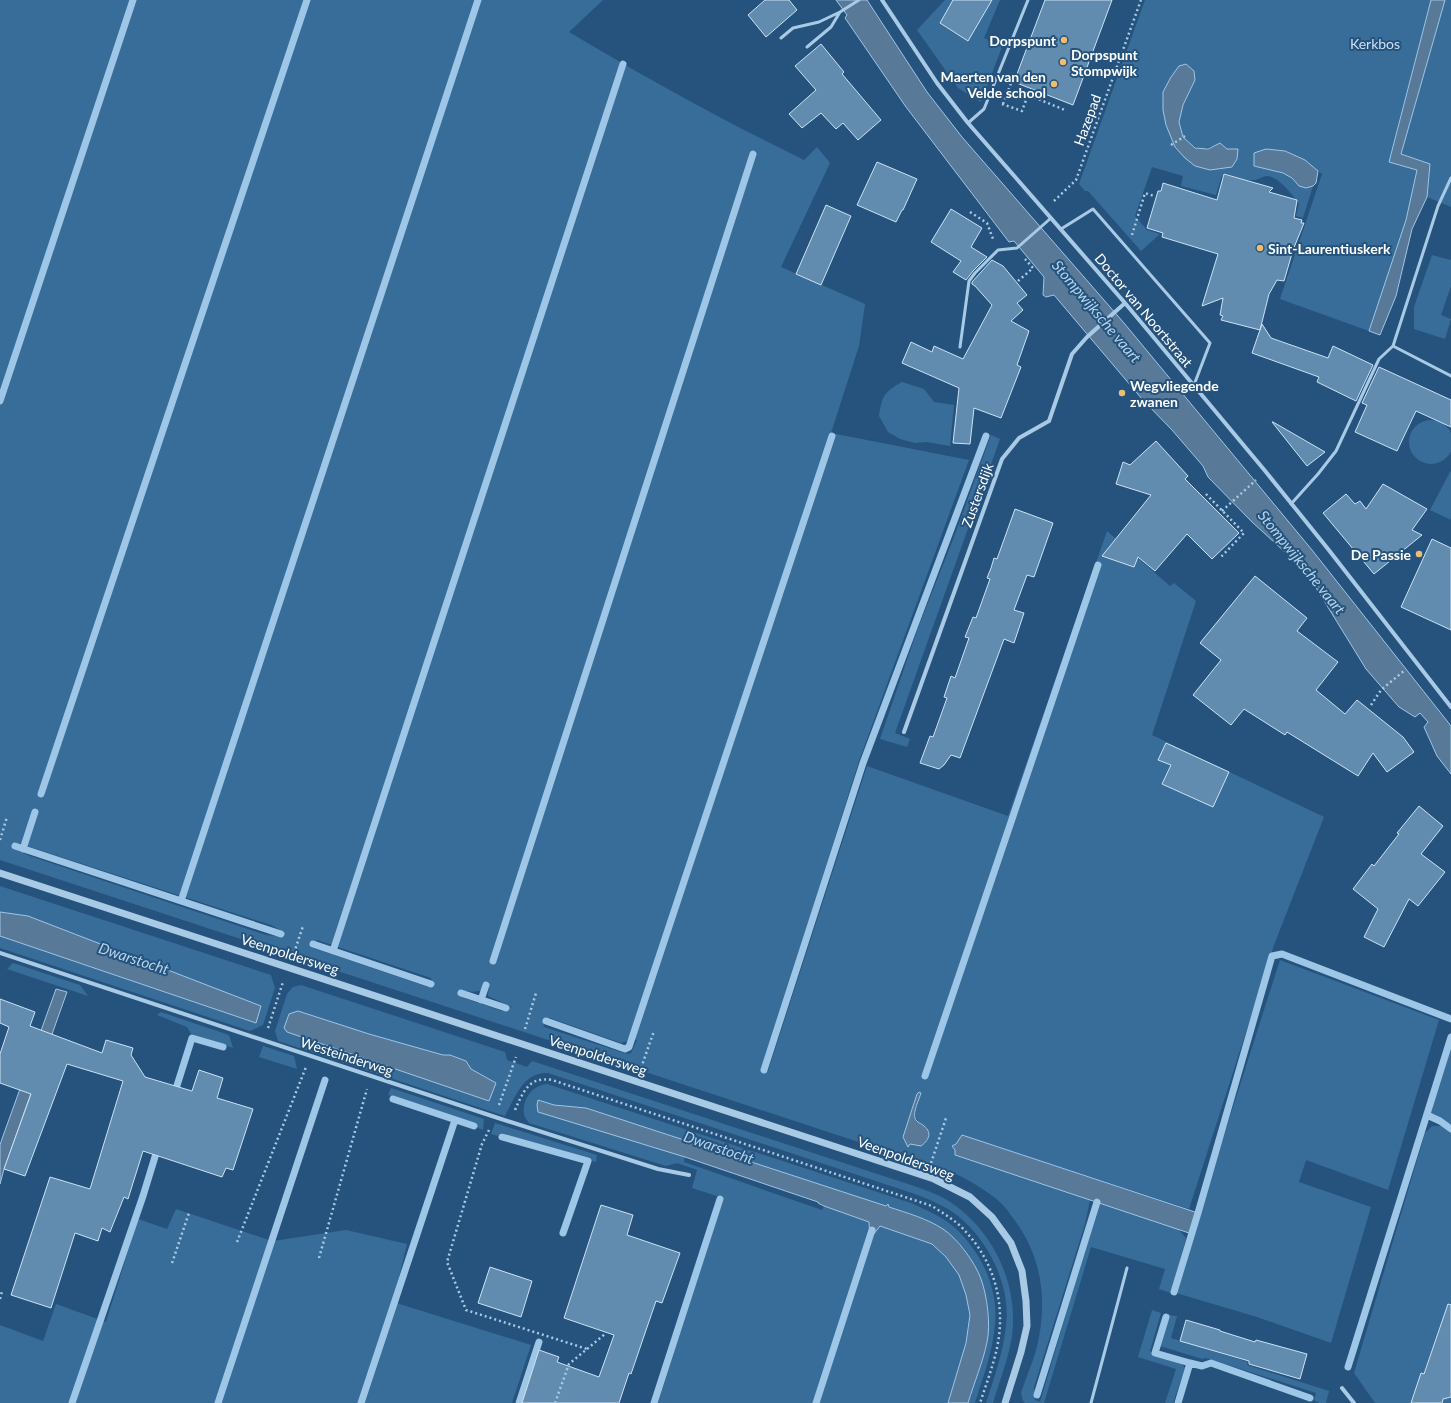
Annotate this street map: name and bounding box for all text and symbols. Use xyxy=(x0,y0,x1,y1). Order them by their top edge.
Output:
place label: Dorpspunt xyxy=(989,32,1057,49)
marker: Dorpspunt xyxy=(1059,35,1069,45)
park label: Kerkbos xyxy=(1350,35,1400,52)
place label: Dorpspunt Stompwijk xyxy=(1071,46,1139,79)
marker: Dorpspunt Stompwijk xyxy=(1058,57,1068,67)
place label: Maerten van den Velde school xyxy=(941,68,1046,101)
marker: Maerten van den Velde school xyxy=(1049,79,1059,89)
street label: Hazepad xyxy=(1070,92,1104,148)
place label: Sint-Laurentiuskerk xyxy=(1268,240,1391,257)
marker: Sint-Laurentiuskerk xyxy=(1255,243,1265,253)
street label: Doctor van Noortstraat xyxy=(1092,250,1196,370)
water label: Stompwijksche vaart xyxy=(1049,256,1146,367)
place label: Wegvliegende zwanen xyxy=(1130,377,1219,410)
marker: Wegvliegende zwanen xyxy=(1117,388,1127,398)
street label: Zustersdijk xyxy=(958,460,997,529)
water label: Stompwijksche vaart xyxy=(1255,506,1350,618)
place label: De Passie xyxy=(1351,546,1412,563)
marker: De Passie xyxy=(1414,549,1424,559)
street label: Veenpoldersweg xyxy=(239,930,341,978)
water label: Dwarstocht xyxy=(97,938,172,978)
street label: Veenpoldersweg xyxy=(547,1031,649,1079)
street label: Westeinderweg xyxy=(298,1033,396,1079)
water label: Dwarstocht xyxy=(682,1127,757,1168)
street label: Veenpoldersweg xyxy=(855,1133,957,1183)

